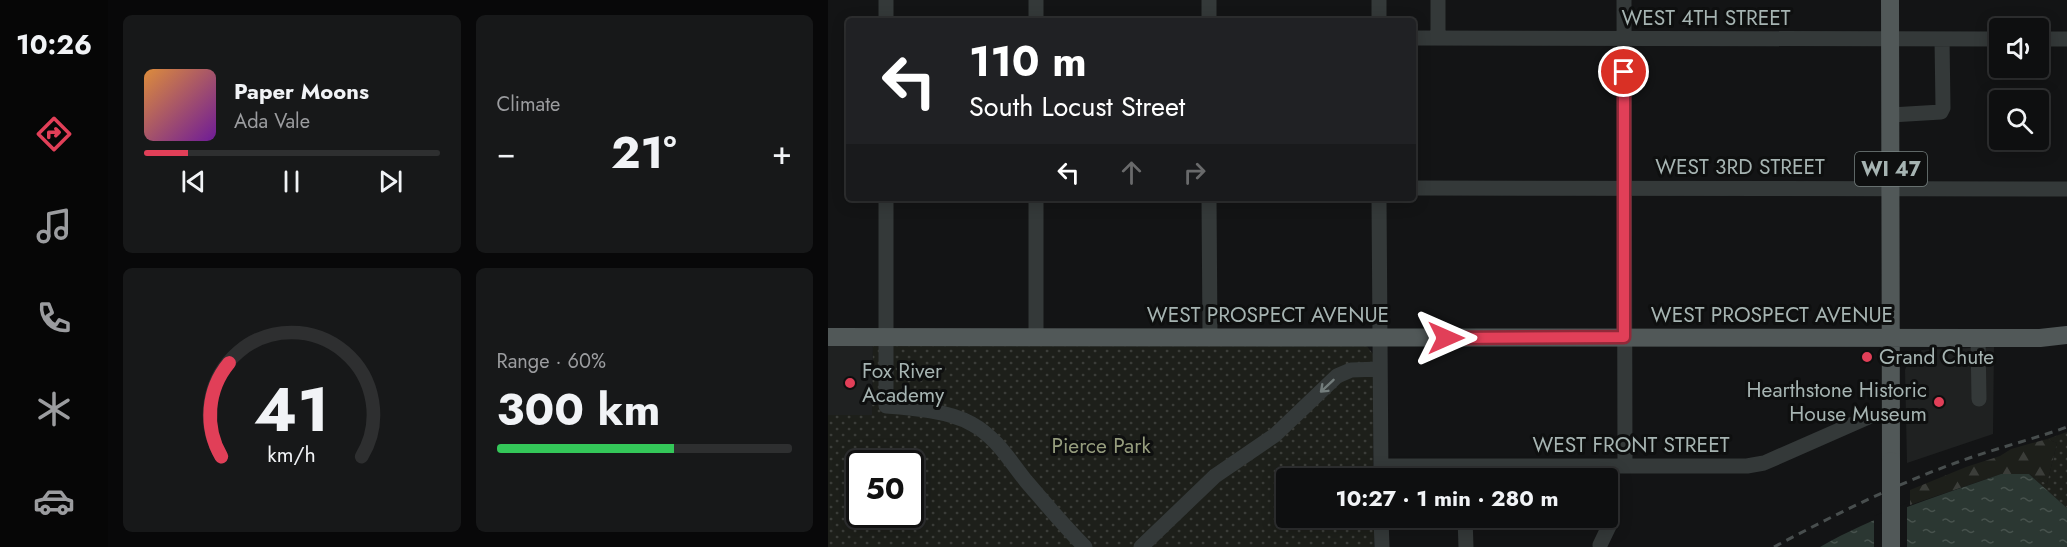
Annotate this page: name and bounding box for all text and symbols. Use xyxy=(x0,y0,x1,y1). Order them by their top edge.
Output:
street label: WEST 4TH STREET xyxy=(1621,3,1791,33)
map controls xyxy=(1989,18,2049,150)
button: sound xyxy=(1989,18,2049,78)
text: 10:26 xyxy=(16,25,92,64)
text: 110 m xyxy=(969,31,1087,92)
icon: left xyxy=(870,42,948,120)
pin xyxy=(1598,46,1649,97)
icon: arrive xyxy=(1607,55,1640,88)
text: Paper Moons xyxy=(234,75,369,107)
text: South Locust Street xyxy=(969,87,1185,126)
text: Climate xyxy=(497,90,560,119)
button: search xyxy=(1989,90,2049,150)
text: Ada Vale xyxy=(234,107,310,136)
icon: directions xyxy=(33,113,75,155)
text: 21° xyxy=(611,120,677,185)
text: − xyxy=(497,129,516,176)
text: + xyxy=(772,129,792,176)
street label: WEST 3RD STREET xyxy=(1655,152,1825,182)
road number: WI 47 xyxy=(1855,152,1927,186)
icon: left xyxy=(1052,156,1085,189)
icon: ahead xyxy=(1115,156,1148,189)
icon: right xyxy=(1178,156,1211,189)
icon: previous xyxy=(177,165,210,198)
icon: pause xyxy=(275,165,308,198)
icon: next xyxy=(374,165,407,198)
icon: music xyxy=(33,205,75,247)
icon: phone xyxy=(33,297,75,339)
street label: WEST PROSPECT AVENUE xyxy=(1147,300,1389,330)
street label: WEST PROSPECT AVENUE xyxy=(1651,300,1893,330)
position arrow xyxy=(1414,306,1478,370)
place label: Grand Chute xyxy=(1879,342,1994,372)
text: Range · 60% xyxy=(497,347,606,376)
marker: Grand Chute xyxy=(1860,350,1874,364)
place label: Fox River Academy xyxy=(862,356,945,410)
text: 41 xyxy=(254,364,329,454)
place label: Hearthstone Historic House Museum xyxy=(1747,375,1927,429)
marker: Fox River Academy xyxy=(843,376,857,390)
text: 300 km xyxy=(497,377,660,442)
one-way arrow xyxy=(1319,379,1334,393)
icon: climate xyxy=(33,388,75,430)
marker: Hearthstone Historic House Museum xyxy=(1932,395,1946,409)
street label: WEST FRONT STREET xyxy=(1532,430,1730,460)
park label: Pierce Park xyxy=(1051,431,1151,461)
text: km/h xyxy=(268,439,316,470)
speed limit sign: 50 xyxy=(846,450,924,528)
icon: car xyxy=(33,480,75,522)
text: 10:27 · 1 min · 280 m xyxy=(1335,482,1559,514)

